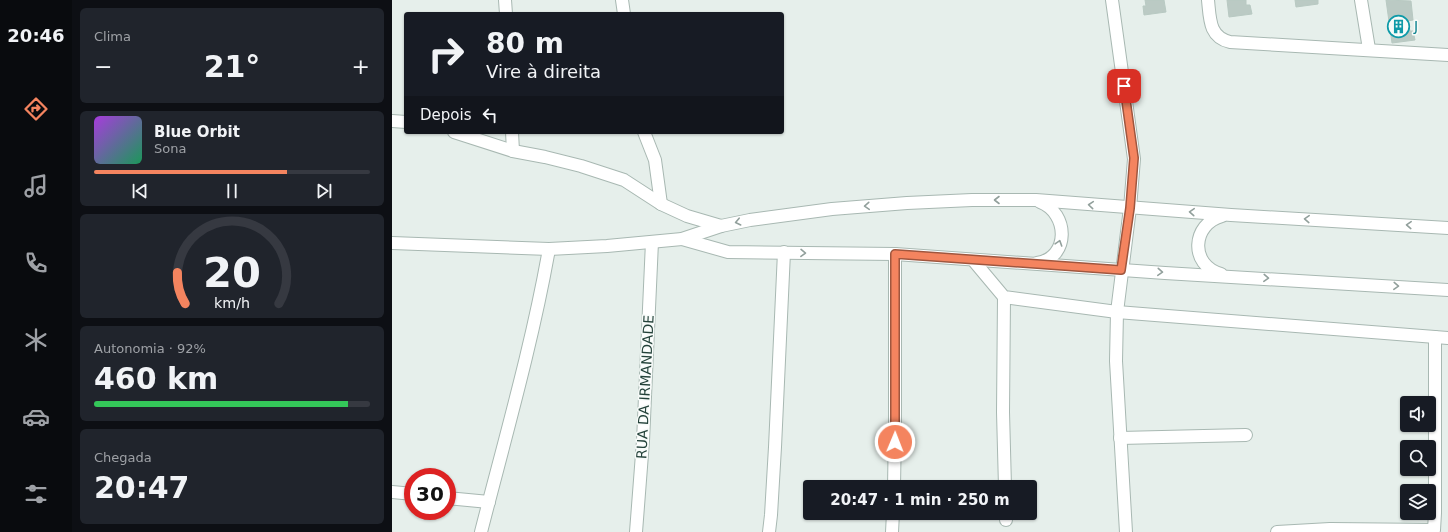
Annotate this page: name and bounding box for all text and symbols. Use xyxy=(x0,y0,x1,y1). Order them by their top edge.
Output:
building icon: J xyxy=(1386,13,1412,39)
place label: J xyxy=(1413,18,1418,34)
text: 20:46 xyxy=(7,25,65,46)
text: 80 m xyxy=(486,27,564,60)
icon: right xyxy=(420,28,472,80)
text: Clima xyxy=(94,29,131,44)
text: 21° xyxy=(204,49,260,84)
text: − xyxy=(94,54,112,79)
text: + xyxy=(352,54,370,79)
text: Vire à direita xyxy=(486,61,601,82)
pin xyxy=(1107,69,1141,103)
icon: arrive xyxy=(1113,75,1135,97)
icon: directions xyxy=(22,95,50,123)
icon: left xyxy=(479,104,501,126)
text: Depois xyxy=(420,106,471,124)
text: Blue Orbit xyxy=(154,123,240,141)
text: Sona xyxy=(154,141,186,156)
icon: music xyxy=(22,172,50,200)
icon: previous xyxy=(129,180,151,202)
icon: pause xyxy=(221,180,243,202)
icon: next xyxy=(313,180,335,202)
one-way arrow xyxy=(994,196,1000,204)
one-way arrow xyxy=(1088,200,1094,209)
one-way arrow xyxy=(864,201,870,210)
one-way arrow xyxy=(1189,208,1196,217)
one-way arrow xyxy=(1304,215,1310,224)
one-way arrow xyxy=(735,218,741,226)
one-way arrow xyxy=(1406,221,1412,230)
one-way arrow xyxy=(1055,240,1063,247)
text: 20 xyxy=(203,248,261,297)
icon: phone xyxy=(22,249,50,277)
one-way arrow xyxy=(800,249,806,257)
one-way arrow xyxy=(1157,268,1163,277)
one-way arrow xyxy=(1263,274,1269,283)
one-way arrow xyxy=(1393,282,1399,291)
text: km/h xyxy=(214,295,250,311)
street label: RUA DA IRMANDADE xyxy=(633,315,657,459)
icon: climate xyxy=(22,326,50,354)
text: Autonomia · 92% xyxy=(94,341,206,356)
text: 460 km xyxy=(94,361,218,396)
map controls xyxy=(1400,396,1436,520)
button: sound xyxy=(1400,396,1436,432)
icon: car xyxy=(22,403,50,431)
position arrow xyxy=(874,421,916,463)
button: search xyxy=(1400,440,1436,476)
text: Chegada xyxy=(94,450,152,465)
speed limit sign: 30 xyxy=(404,468,456,520)
text: 20:47 xyxy=(94,470,190,505)
icon: filters xyxy=(22,480,50,508)
button: layers xyxy=(1400,484,1436,520)
text: 20:47 · 1 min · 250 m xyxy=(830,491,1010,509)

